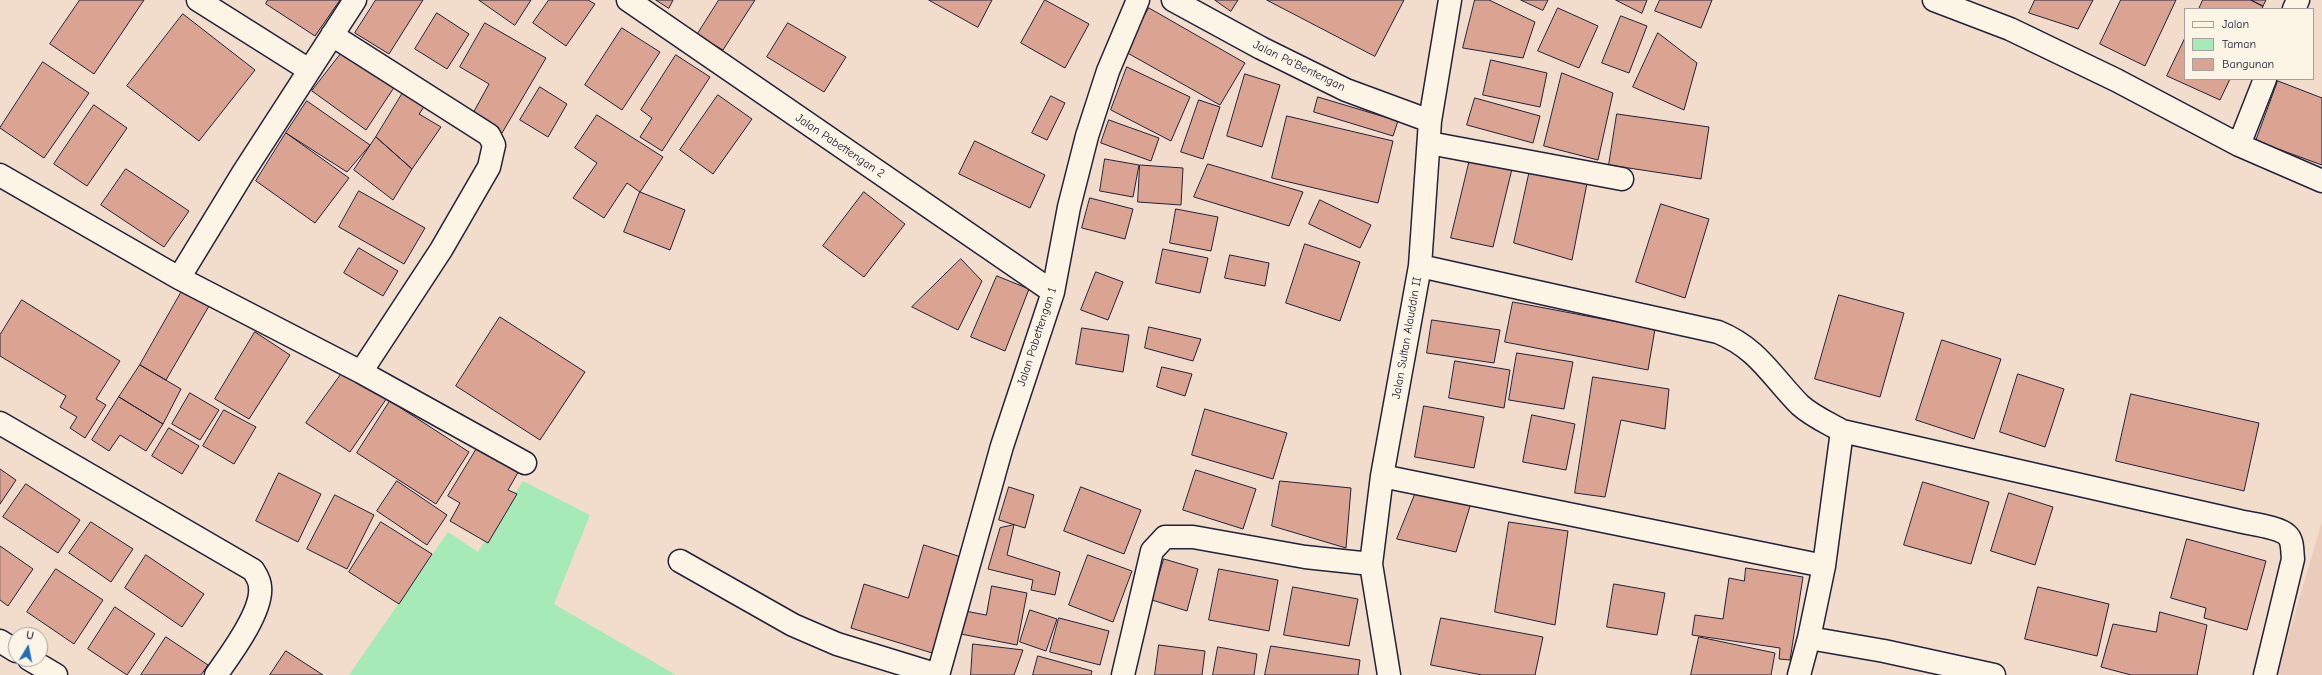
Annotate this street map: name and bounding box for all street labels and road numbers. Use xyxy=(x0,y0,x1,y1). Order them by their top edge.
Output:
street label: Jalan Pa'Bentengan xyxy=(1250,37,1348,95)
street label: Jalan Pabettengan 2 xyxy=(793,111,887,181)
street label: Jalan Sultan Alauddin II xyxy=(1389,276,1425,400)
street label: Jalan Pabettengan 1 xyxy=(1014,286,1060,388)

